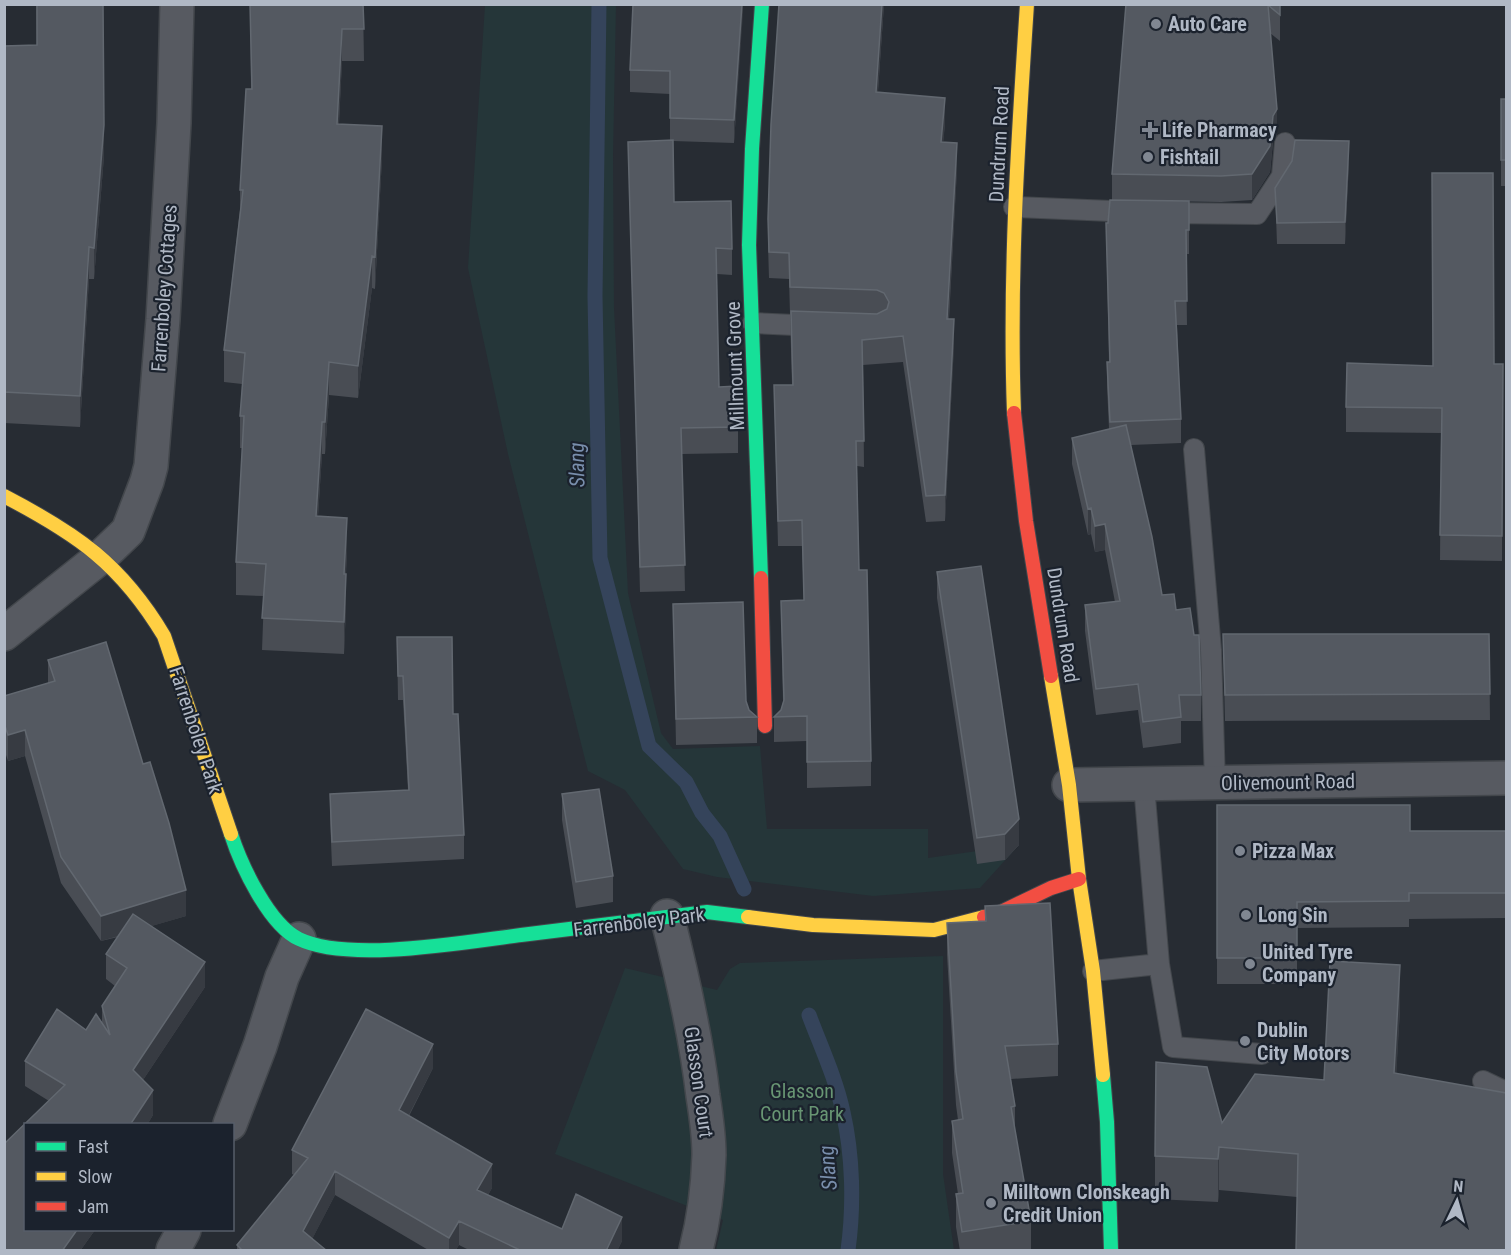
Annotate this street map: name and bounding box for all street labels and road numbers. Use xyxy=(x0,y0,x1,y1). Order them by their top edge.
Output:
street label: Dundrum Road xyxy=(984,85,1014,203)
street label: Farrenboley Cottages xyxy=(146,203,182,373)
street label: Millmount Grove xyxy=(721,301,749,431)
street label: Dundrum Road xyxy=(1042,566,1084,684)
street label: Farrenboley Park xyxy=(164,663,228,797)
street label: Olivemount Road xyxy=(1221,769,1355,795)
street label: Farrenboley Park xyxy=(572,902,706,942)
street label: Glasson Court xyxy=(679,1025,719,1139)

